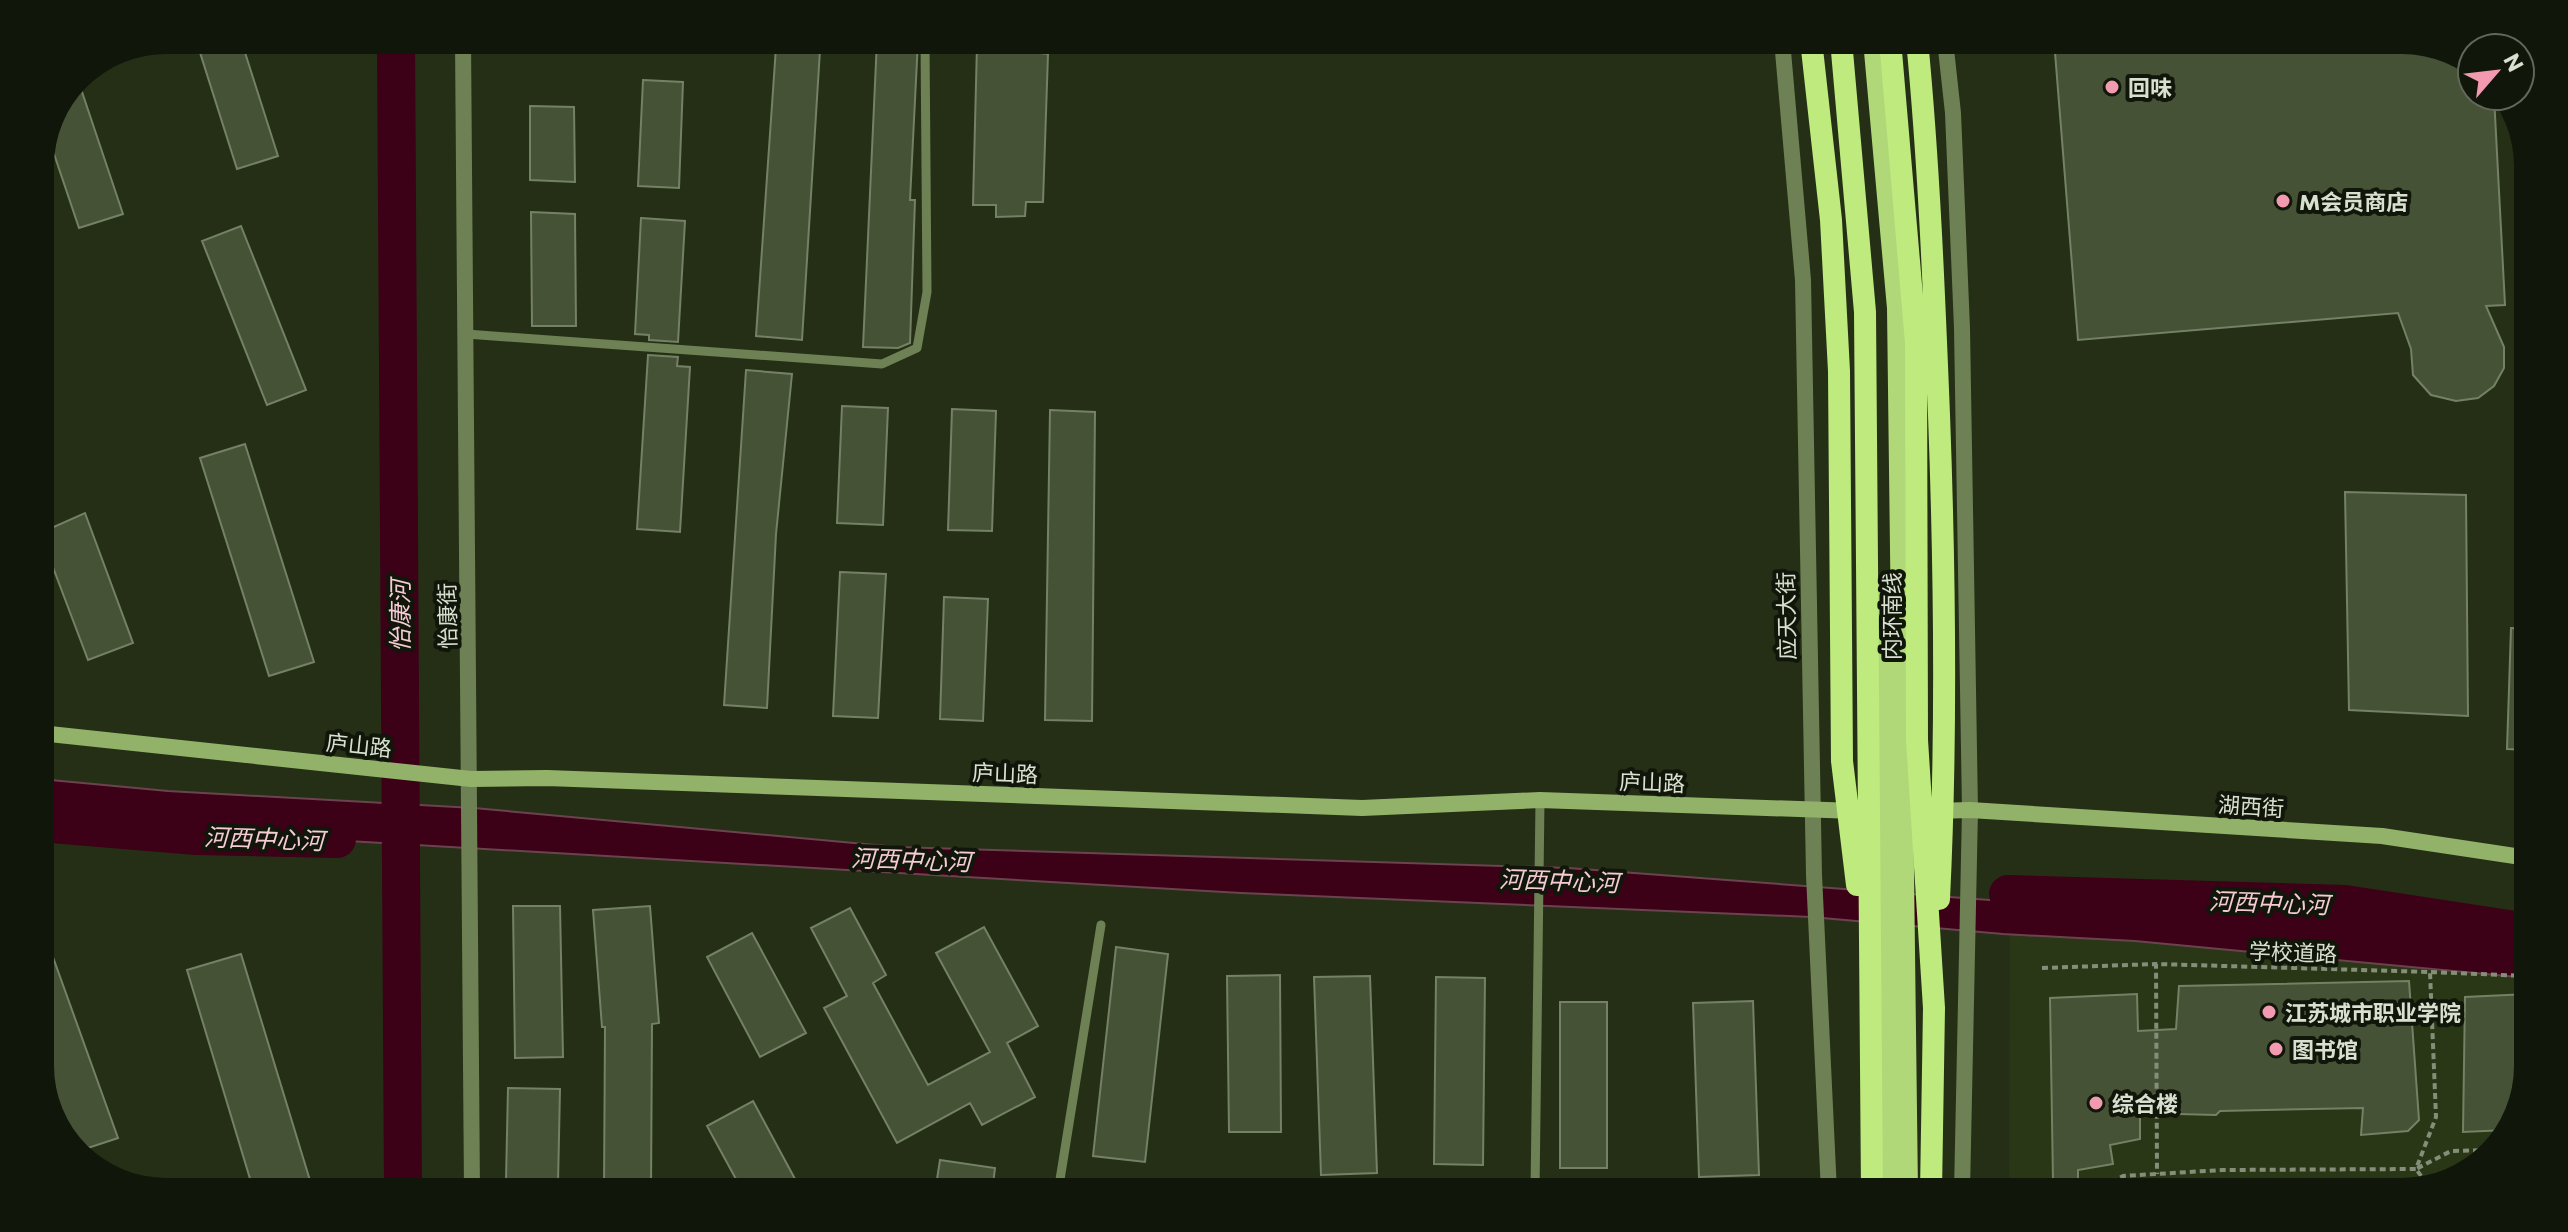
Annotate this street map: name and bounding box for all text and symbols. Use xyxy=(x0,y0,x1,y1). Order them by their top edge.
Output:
north arrow xyxy=(2456,32,2536,112)
text: N xyxy=(2498,49,2530,76)
place label: 回味 xyxy=(2128,74,2172,101)
marker: 回味 xyxy=(2103,78,2121,96)
place label: M会员商店 xyxy=(2299,188,2408,215)
marker: M会员商店 xyxy=(2274,192,2292,210)
street label: 应天大街 xyxy=(1772,572,1800,660)
street label: 内环南线 xyxy=(1878,572,1905,660)
water label: 怡康河 xyxy=(385,576,414,652)
street label: 怡康街 xyxy=(433,583,461,649)
street label: 庐山路 xyxy=(325,728,393,762)
street label: 庐山路 xyxy=(972,758,1038,788)
street label: 庐山路 xyxy=(1619,767,1685,797)
street label: 湖西街 xyxy=(2217,790,2285,822)
water label: 河西中心河 xyxy=(204,821,328,855)
water label: 河西中心河 xyxy=(851,842,975,876)
water label: 河西中心河 xyxy=(1499,863,1623,897)
water label: 河西中心河 xyxy=(2209,885,2333,919)
street label: 学校道路 xyxy=(2249,937,2337,967)
place label: 江苏城市职业学院 xyxy=(2285,999,2461,1026)
marker: 江苏城市职业学院 xyxy=(2260,1003,2278,1021)
place label: 图书馆 xyxy=(2292,1036,2358,1063)
marker: 图书馆 xyxy=(2267,1040,2285,1058)
place label: 综合楼 xyxy=(2112,1090,2178,1117)
marker: 综合楼 xyxy=(2087,1094,2105,1112)

